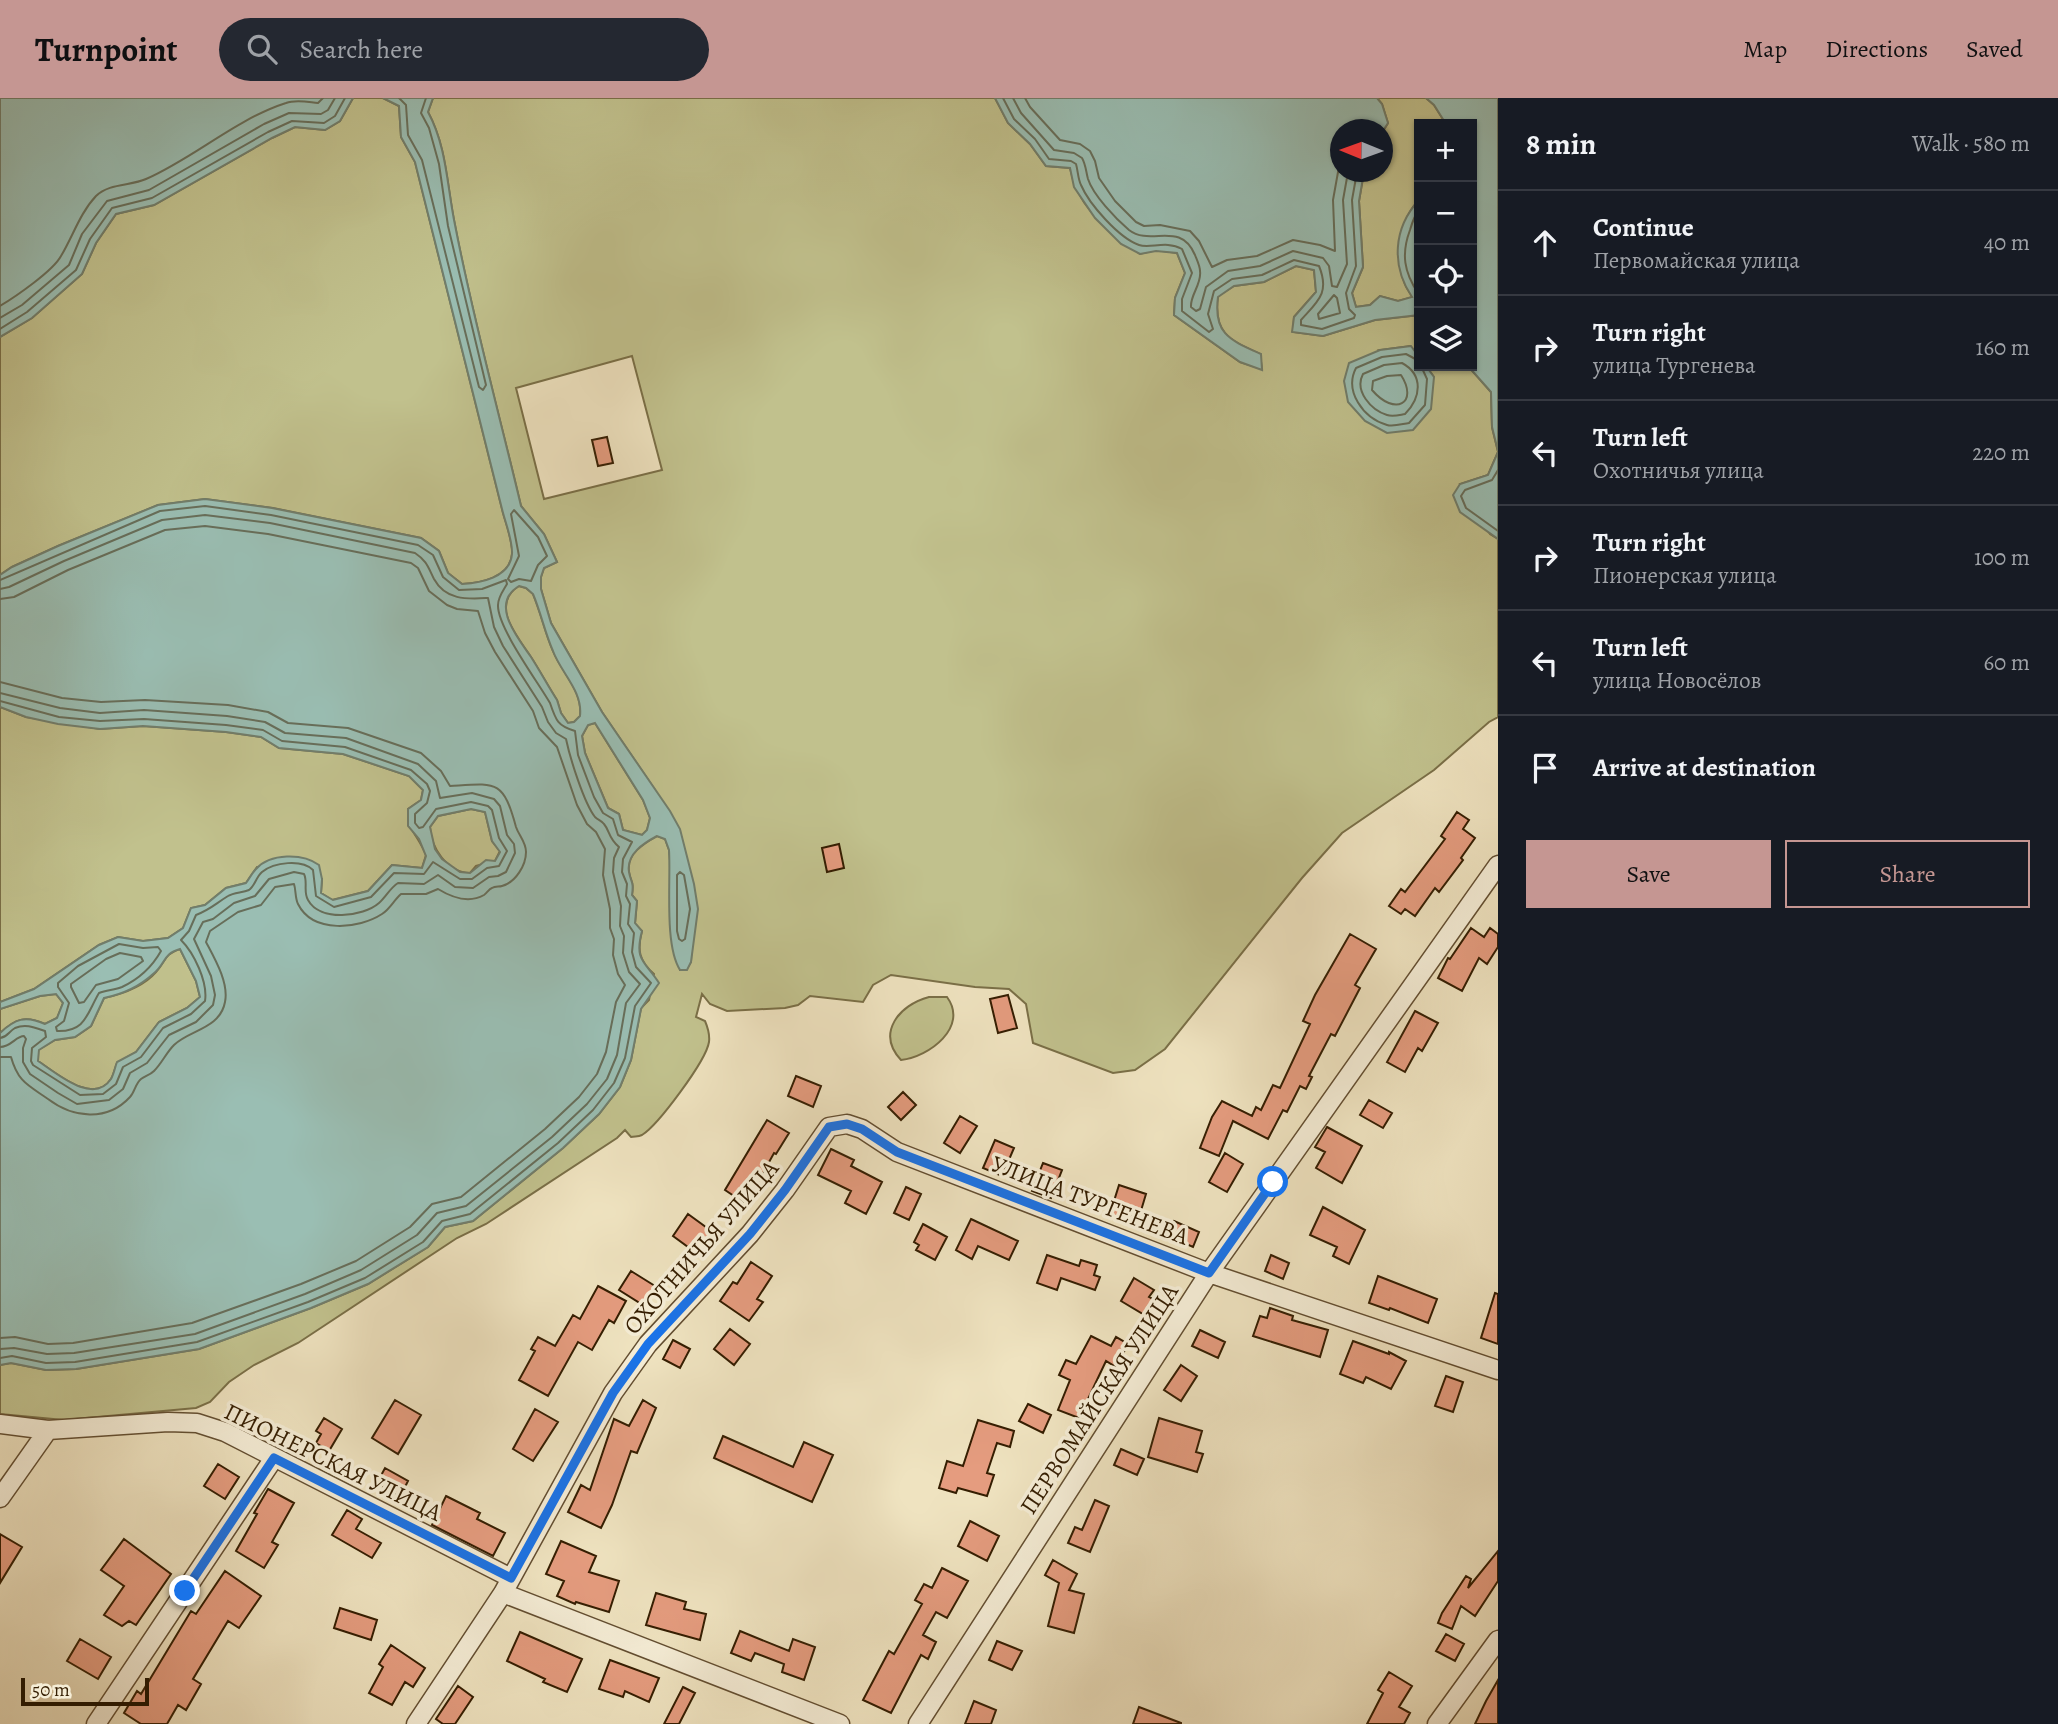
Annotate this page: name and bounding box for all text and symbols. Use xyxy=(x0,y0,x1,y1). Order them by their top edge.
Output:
search box xyxy=(219,18,709,81)
text: Turnpoint xyxy=(35,27,177,72)
icon: search xyxy=(243,30,281,68)
text: Search here xyxy=(299,32,423,67)
text: Map xyxy=(1743,33,1787,65)
text: Directions xyxy=(1825,33,1928,65)
text: Saved xyxy=(1966,33,2023,65)
north arrow xyxy=(1330,119,1393,182)
map controls xyxy=(1414,119,1477,371)
button: + xyxy=(1414,119,1477,182)
text: 8 min xyxy=(1526,124,1596,164)
text: Walk · 580 m xyxy=(1912,128,2030,159)
button: − xyxy=(1414,182,1477,245)
text: Continue xyxy=(1593,210,1694,245)
icon: ahead xyxy=(1526,224,1564,262)
text: 40 m xyxy=(1984,227,2030,258)
button: locate xyxy=(1414,245,1477,308)
text: Первомайская улица xyxy=(1593,245,1800,276)
button: layers xyxy=(1414,308,1477,371)
text: Turn right xyxy=(1593,315,1706,350)
icon: right xyxy=(1526,329,1564,367)
text: 160 m xyxy=(1976,332,2030,363)
text: улица Тургенева xyxy=(1593,350,1756,381)
text: Turn left xyxy=(1593,420,1688,455)
icon: left xyxy=(1526,434,1564,472)
text: 220 m xyxy=(1972,437,2030,468)
text: Охотничья улица xyxy=(1593,455,1764,486)
text: Turn right xyxy=(1593,525,1706,560)
icon: right xyxy=(1526,539,1564,577)
text: 100 m xyxy=(1974,542,2030,573)
text: Пионерская улица xyxy=(1593,560,1777,591)
text: Turn left xyxy=(1593,630,1688,665)
icon: left xyxy=(1526,644,1564,682)
text: 60 m xyxy=(1983,647,2030,678)
text: улица Новосёлов xyxy=(1593,665,1761,696)
icon: arrive xyxy=(1526,749,1564,787)
text: Arrive at destination xyxy=(1593,750,1816,785)
button: Save xyxy=(1526,840,1771,908)
button: Share xyxy=(1785,840,2030,908)
street label: УЛИЦА ТУРГЕНЕВА xyxy=(987,1148,1194,1253)
street label: ОХОТНИЧЬЯ УЛИЦА xyxy=(616,1152,786,1341)
route start xyxy=(1257,1166,1288,1197)
street label: ПЕРВОМАЙСКАЯ УЛИЦА xyxy=(1012,1277,1186,1520)
street label: ПИОНЕРСКАЯ УЛИЦА xyxy=(219,1395,448,1529)
route end xyxy=(169,1575,200,1606)
scale bar xyxy=(21,1675,149,1707)
text: 50 m xyxy=(32,1677,70,1703)

